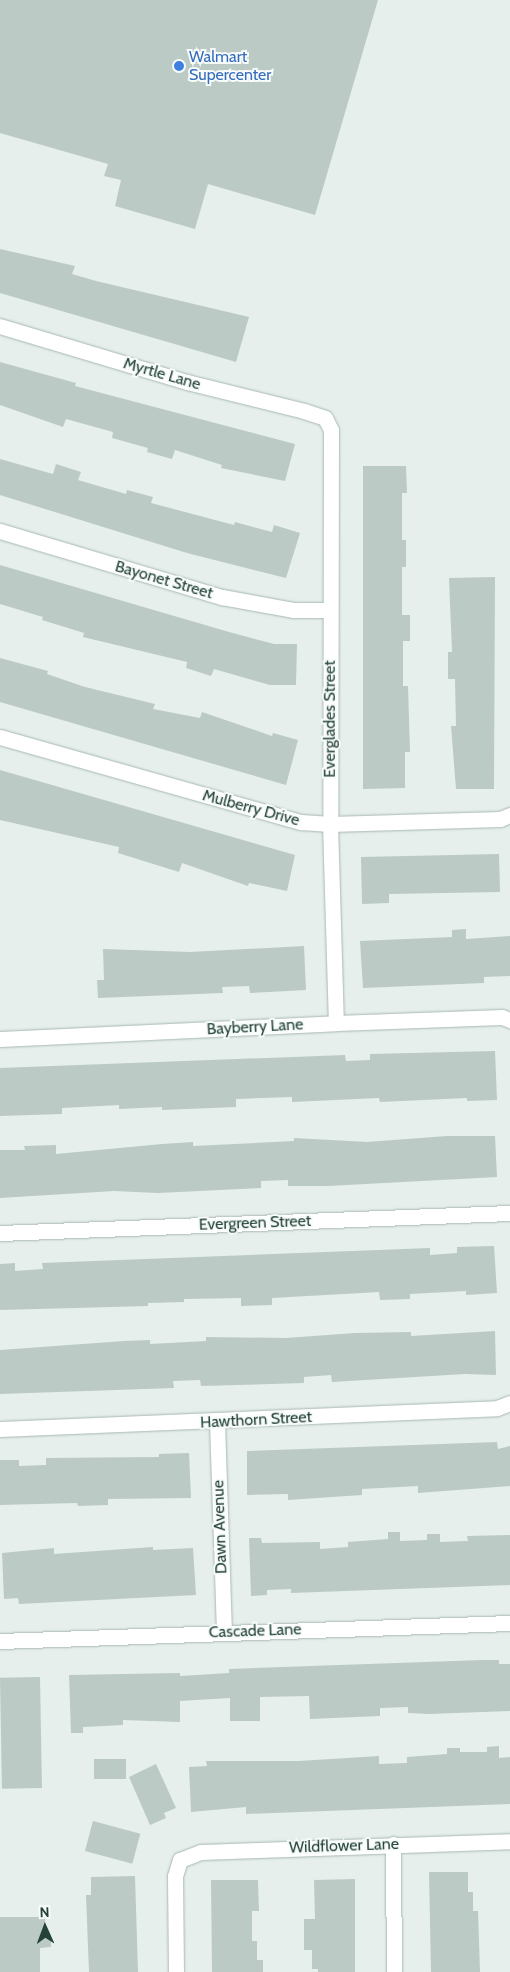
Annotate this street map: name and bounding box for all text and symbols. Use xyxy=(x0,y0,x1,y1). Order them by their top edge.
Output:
place label: Walmart Supercenter xyxy=(189,47,271,85)
marker: Walmart Supercenter xyxy=(173,60,185,72)
street label: Myrtle Lane xyxy=(121,354,203,394)
street label: Bayonet Street xyxy=(113,557,215,603)
street label: Everglades Street xyxy=(320,660,340,778)
street label: Mulberry Drive xyxy=(200,786,302,830)
street label: Bayberry Lane xyxy=(206,1015,304,1039)
street label: Evergreen Street xyxy=(199,1211,311,1235)
street label: Hawthorn Street xyxy=(200,1407,312,1433)
street label: Dawn Avenue xyxy=(209,1480,231,1574)
street label: Cascade Lane xyxy=(208,1620,302,1642)
street label: Wildflower Lane xyxy=(289,1834,399,1858)
north arrow xyxy=(20,1902,70,1952)
text: N xyxy=(39,1903,50,1921)

